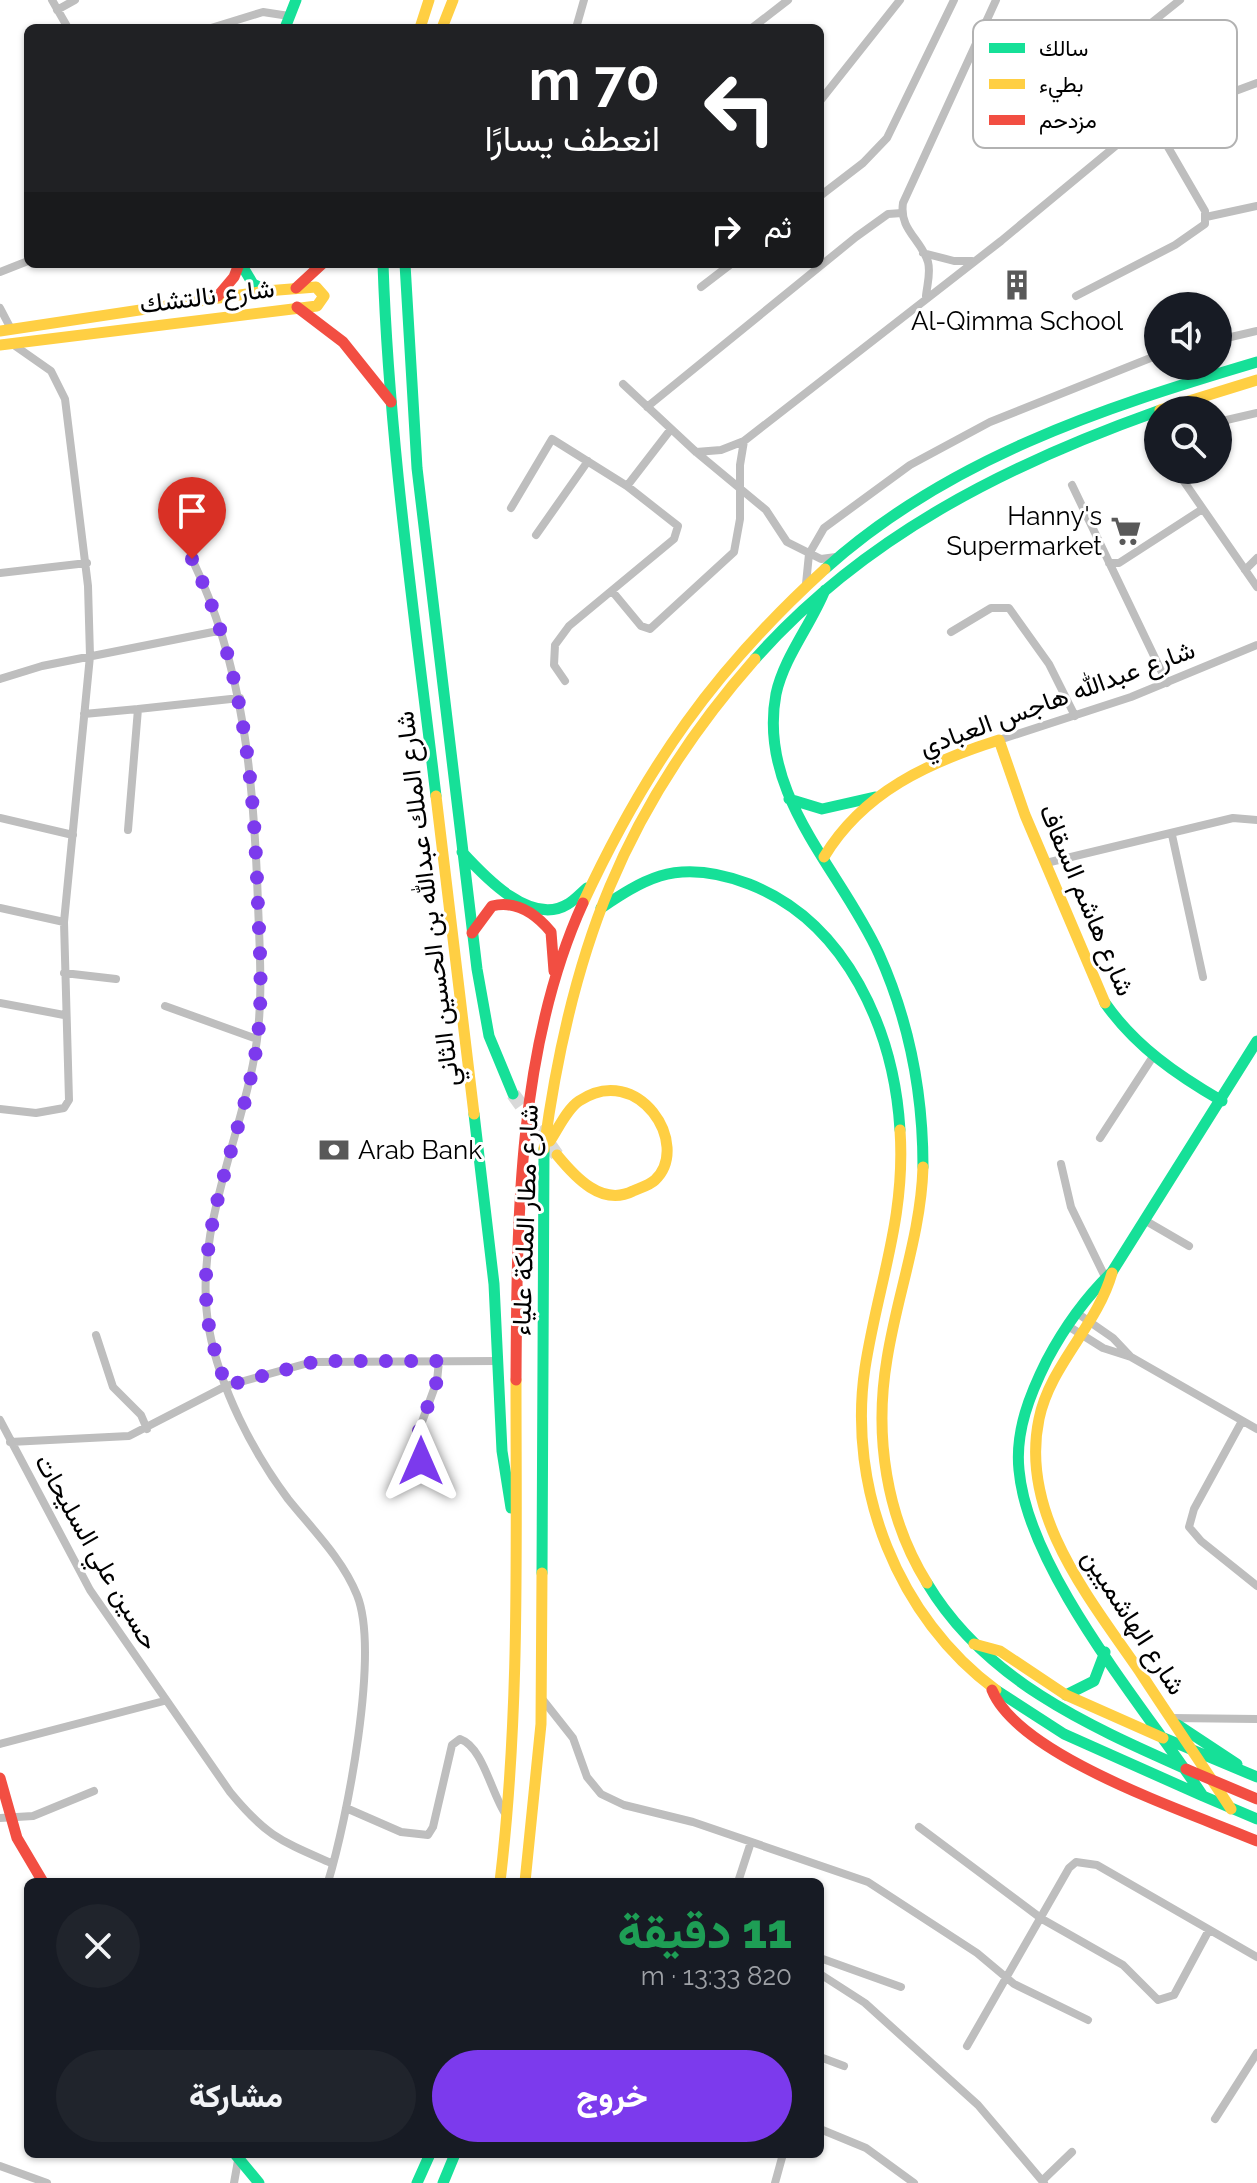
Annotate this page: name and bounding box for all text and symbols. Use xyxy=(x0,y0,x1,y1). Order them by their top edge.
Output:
legend xyxy=(973,20,1237,148)
text: سالك xyxy=(1039,35,1088,61)
text: 70 m xyxy=(529,47,660,113)
icon: left xyxy=(688,56,792,160)
text: بطيء xyxy=(1039,71,1084,103)
text: مزدحم xyxy=(1039,107,1097,135)
text: انعطف يسارًا xyxy=(485,117,660,159)
icon: right xyxy=(704,208,748,252)
text: ثم xyxy=(764,210,792,245)
building icon: Al-Qimma School xyxy=(1000,268,1034,302)
street label: شارع نالتشك xyxy=(138,273,276,322)
map controls xyxy=(1144,292,1232,484)
button: sound xyxy=(1144,292,1232,380)
place label: Al-Qimma School xyxy=(911,306,1124,336)
button: search xyxy=(1144,396,1232,484)
pin xyxy=(158,477,226,559)
icon: arrive xyxy=(170,489,214,533)
place label: Hanny's Supermarket xyxy=(946,501,1102,561)
supermarket icon: Hanny's Supermarket xyxy=(1109,514,1143,548)
street label: شارع عبدالله هاجس العبادي xyxy=(915,634,1201,767)
street label: شارع الملك عبدالله بن الحسين الثاني xyxy=(389,709,471,1088)
street label: شارع هاشم السقاف xyxy=(1030,800,1141,1001)
street label: شارع مطار الملكة علياء xyxy=(506,1104,547,1336)
bank icon: Arab Bank xyxy=(317,1133,351,1167)
place label: Arab Bank xyxy=(358,1135,482,1165)
position arrow xyxy=(379,1419,463,1503)
street label: حسين علي السليحات xyxy=(24,1449,165,1658)
street label: شارع الهاشميين xyxy=(1073,1544,1192,1702)
text: 11 دقيقة xyxy=(617,1903,792,1959)
button: close xyxy=(56,1904,140,1988)
text: 820 m · 13:33 xyxy=(641,1961,792,1991)
button: مشاركة xyxy=(56,2050,416,2142)
button: خروج xyxy=(432,2050,792,2142)

